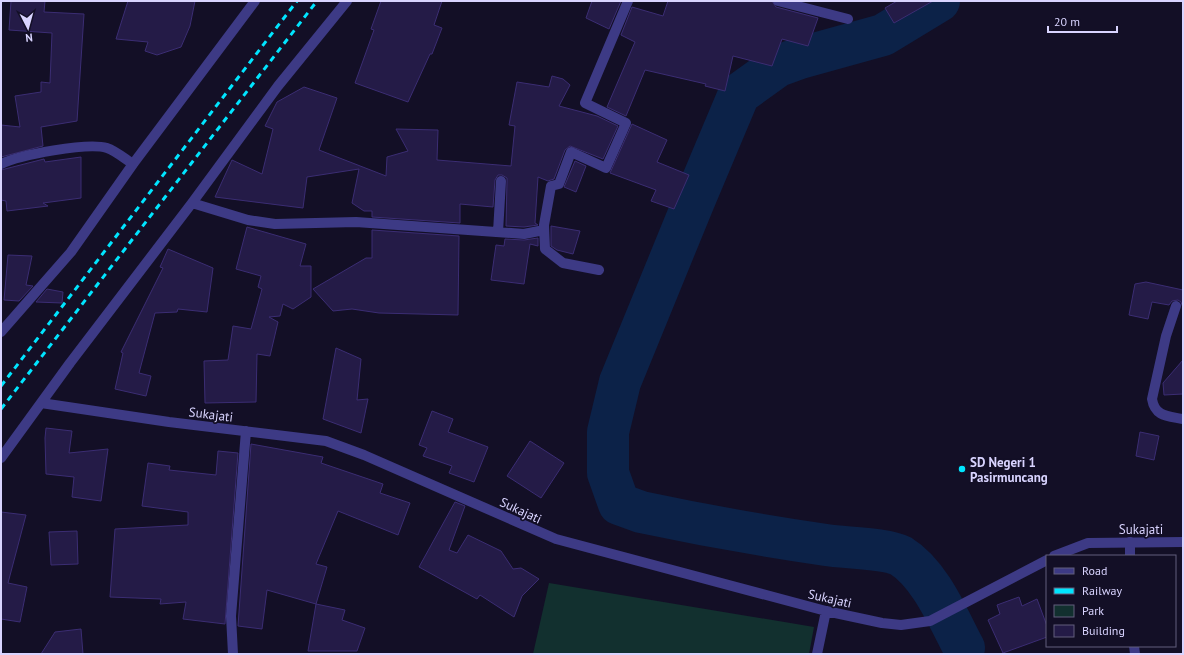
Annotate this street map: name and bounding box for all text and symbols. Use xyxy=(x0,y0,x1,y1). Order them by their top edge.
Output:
north arrow xyxy=(8,8,48,48)
scale bar xyxy=(1048,8,1117,34)
text: 20 m xyxy=(1054,14,1080,29)
text: N xyxy=(25,31,33,45)
street label: Sukajati xyxy=(188,403,234,426)
place label: SD Negeri 1 Pasirmuncang xyxy=(970,454,1048,486)
marker: SD Negeri 1 Pasirmuncang xyxy=(957,464,967,474)
street label: Sukajati xyxy=(497,493,545,528)
street label: Sukajati xyxy=(1119,521,1163,538)
legend xyxy=(1046,555,1176,647)
text: Road xyxy=(1082,563,1107,578)
text: Railway xyxy=(1082,583,1122,598)
street label: Sukajati xyxy=(806,585,853,612)
text: Park xyxy=(1082,603,1104,618)
text: Building xyxy=(1082,623,1125,638)

